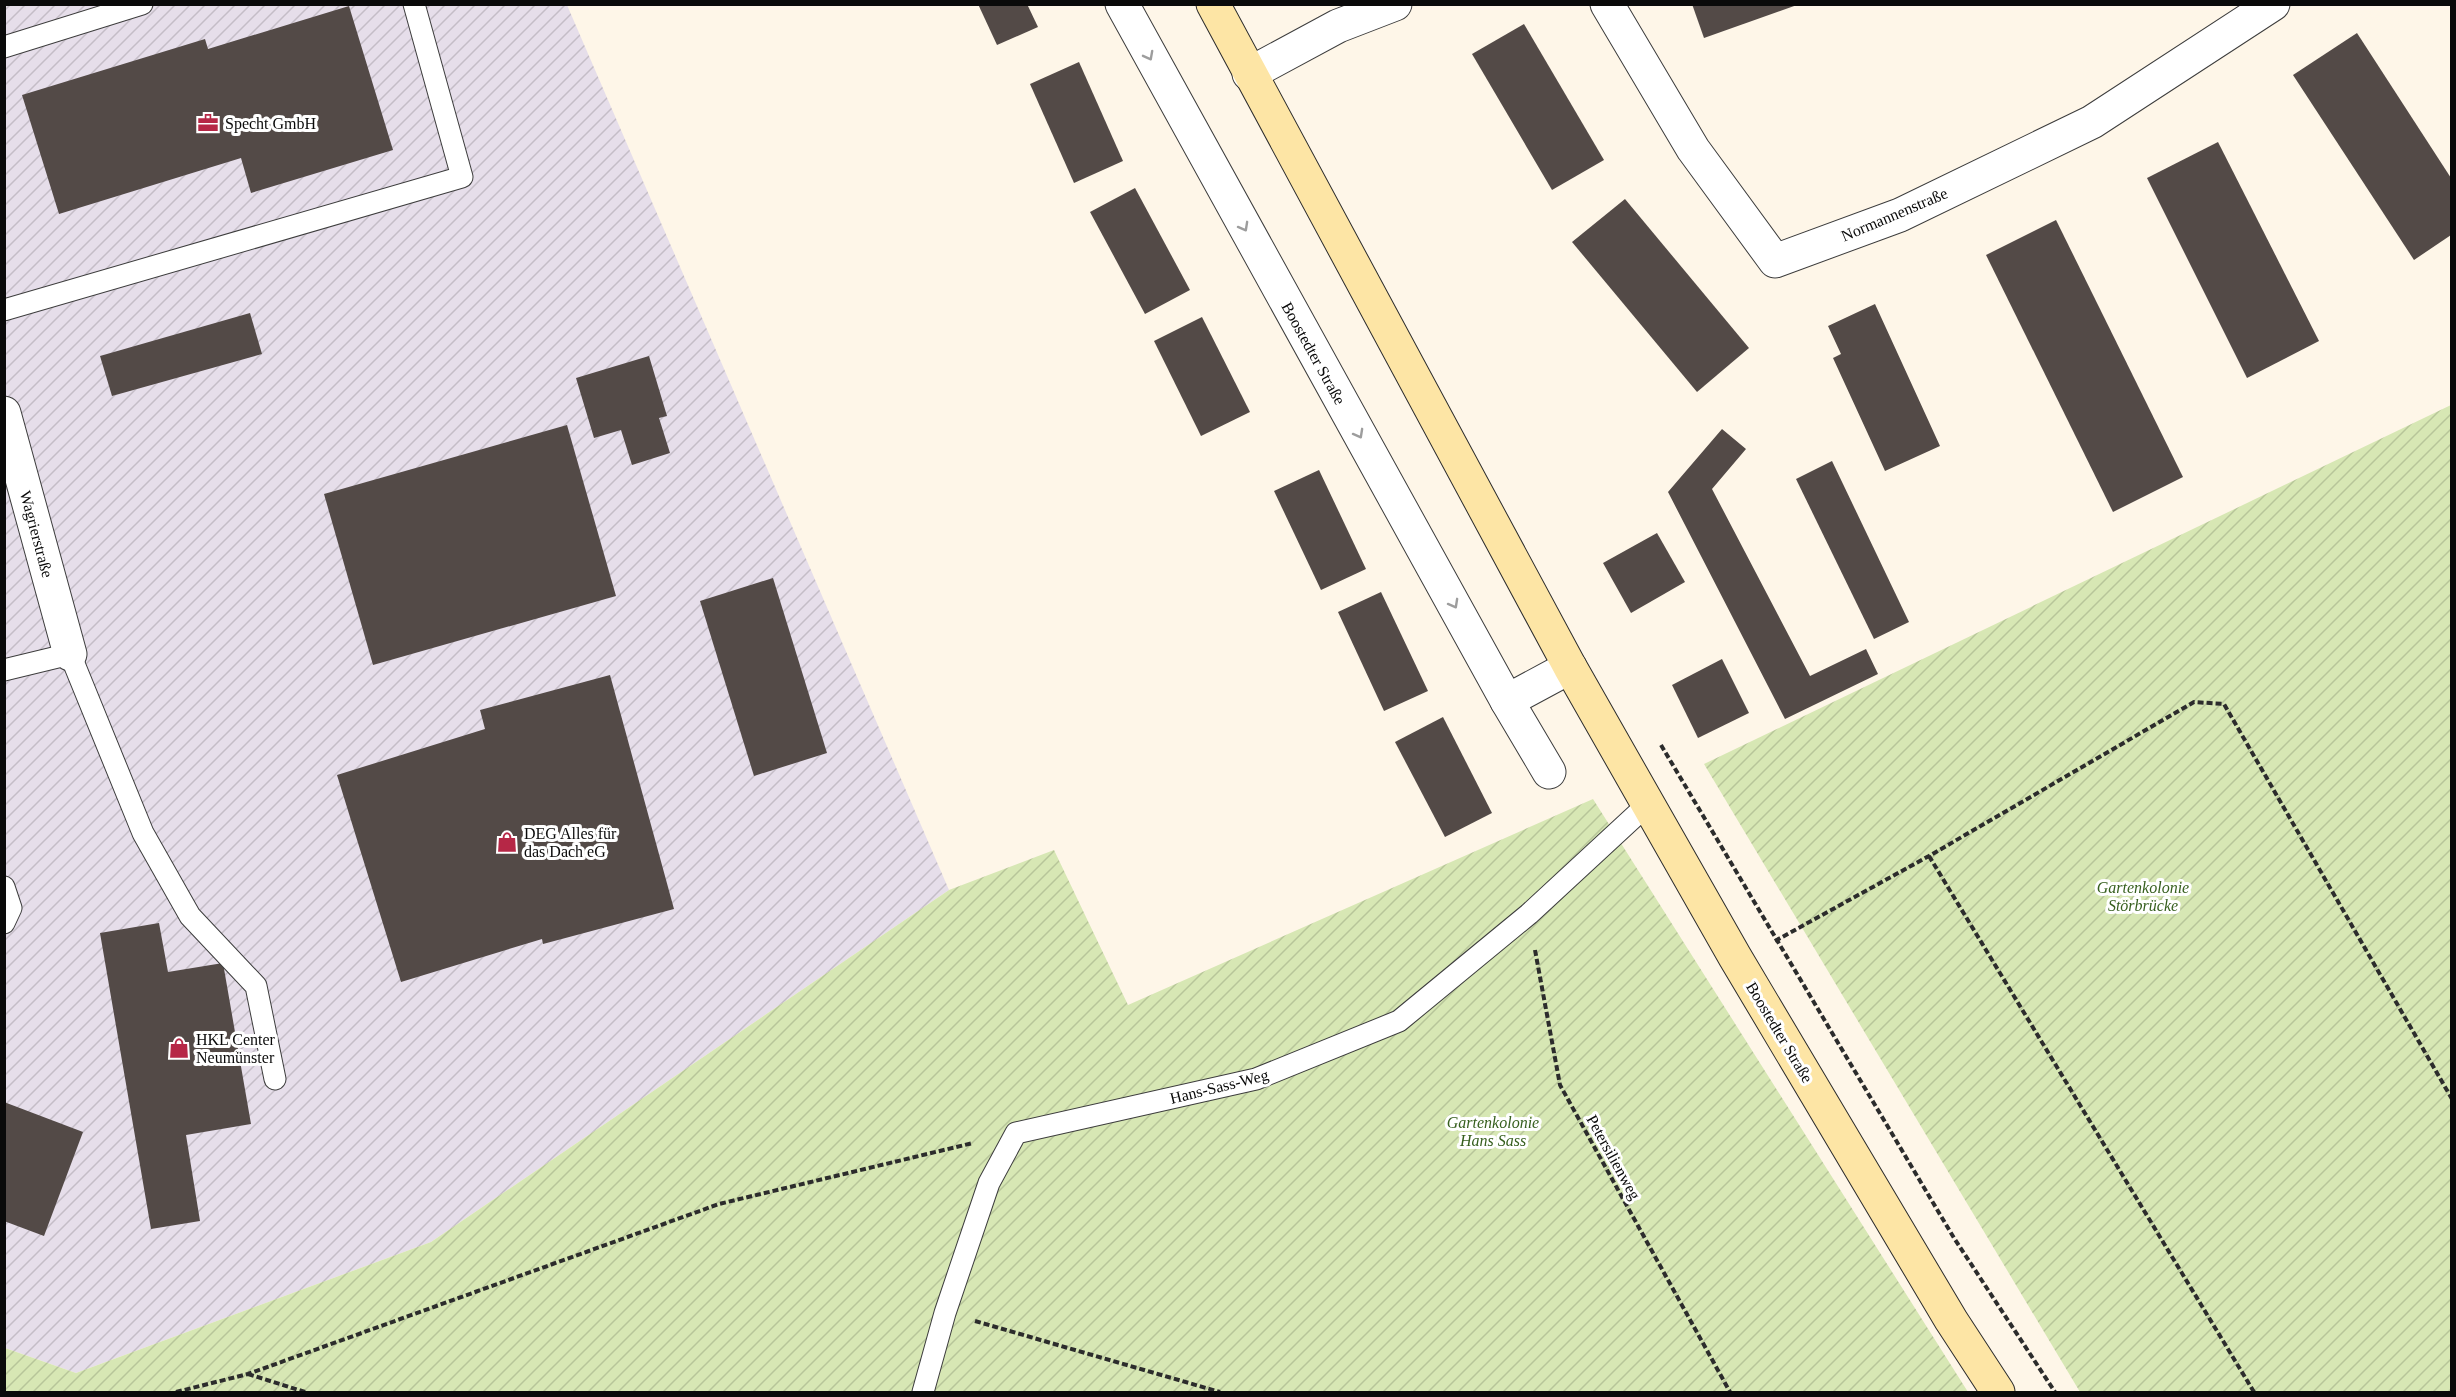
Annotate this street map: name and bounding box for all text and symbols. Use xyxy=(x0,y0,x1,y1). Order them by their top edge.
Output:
one-way arrow xyxy=(1142,50,1154,61)
office icon: Specht GmbH xyxy=(196,111,220,135)
place label: Specht GmbH xyxy=(225,115,317,133)
street label: Normannenstraße xyxy=(1839,184,1950,245)
one-way arrow xyxy=(1236,221,1248,231)
street label: Boostedter Straße xyxy=(1278,299,1349,407)
one-way arrow xyxy=(1352,428,1363,438)
street label: Wagrierstraße xyxy=(16,489,56,580)
one-way arrow xyxy=(1447,598,1458,608)
place label: DEG Alles für das Dach eG xyxy=(524,825,617,860)
shop icon: DEG Alles für das Dach eG xyxy=(495,830,519,854)
park label: Gartenkolonie Störbrücke xyxy=(2097,879,2189,914)
street label: Boostedter Straße xyxy=(1743,979,1816,1086)
place label: HKL Center Neumünster xyxy=(196,1031,276,1066)
shop icon: HKL Center Neumünster xyxy=(167,1036,191,1060)
street label: Hans-Sass-Weg xyxy=(1168,1066,1270,1108)
street label: Petersilienweg xyxy=(1582,1112,1644,1203)
park label: Gartenkolonie Hans Sass xyxy=(1447,1114,1539,1149)

